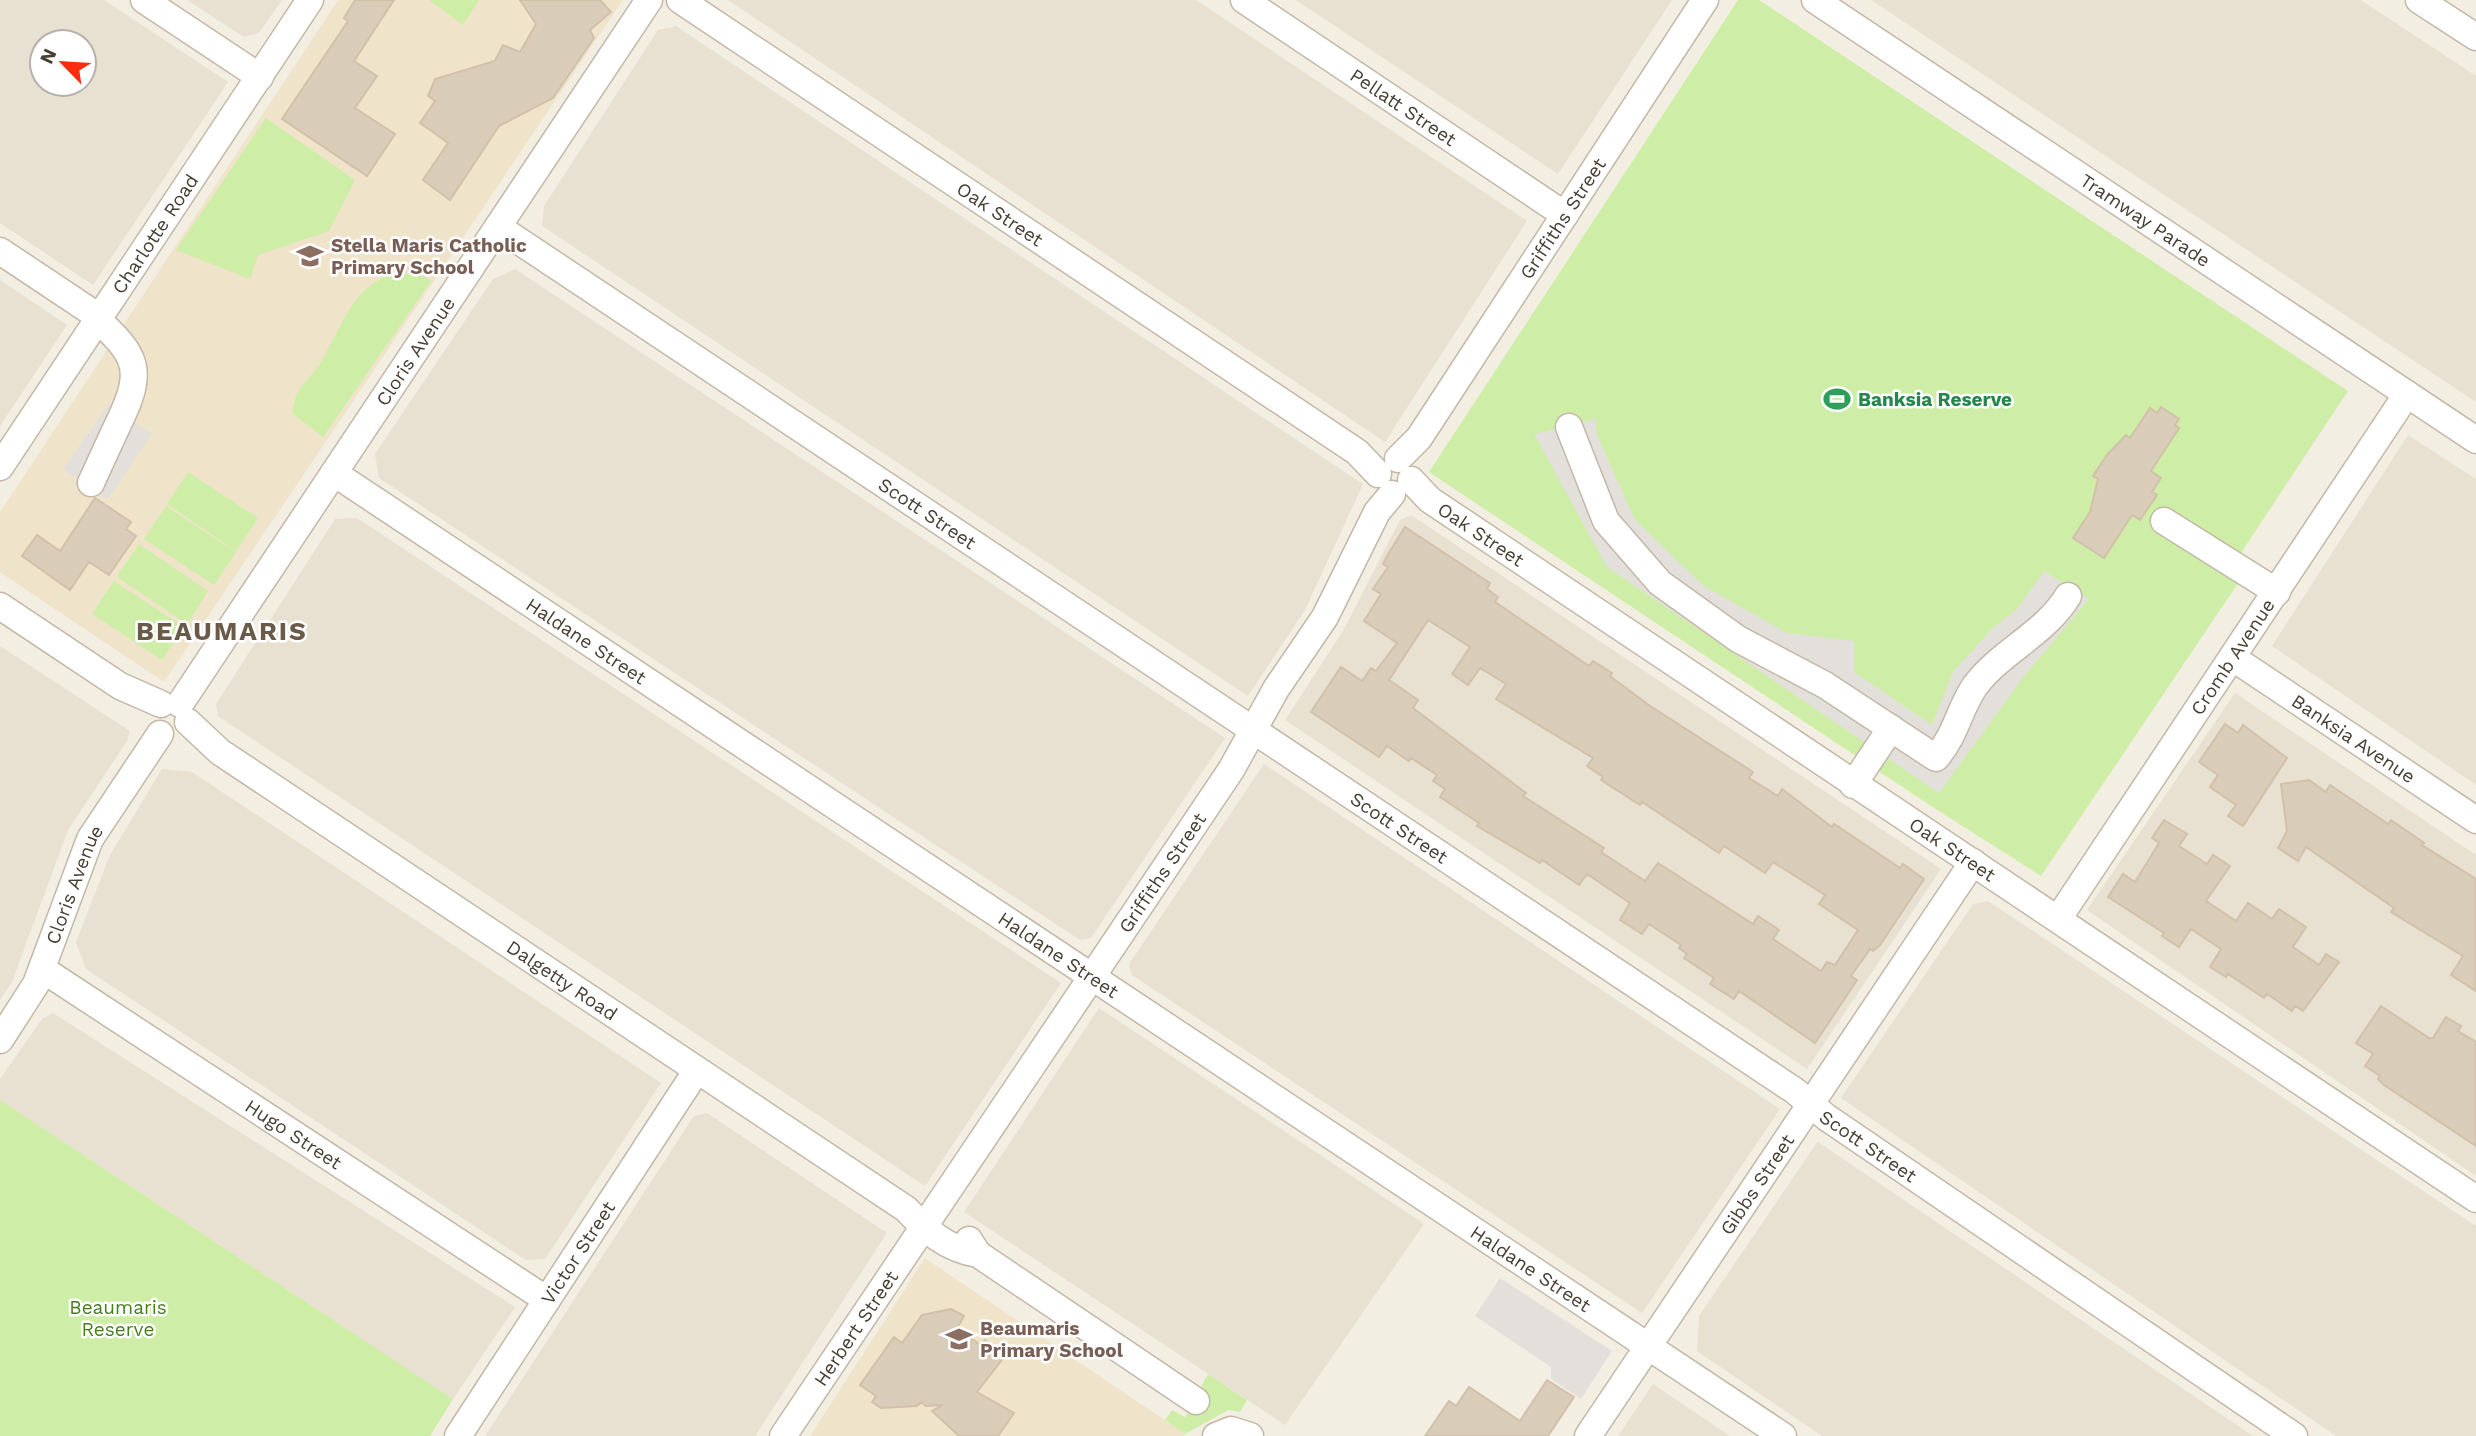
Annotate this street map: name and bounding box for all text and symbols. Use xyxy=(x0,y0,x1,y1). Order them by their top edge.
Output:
north arrow xyxy=(28,28,98,98)
text: N xyxy=(35,45,61,67)
street label: Pellatt Street xyxy=(1346,63,1461,151)
street label: Griffiths Street xyxy=(1514,153,1610,283)
street label: Tramway Parade xyxy=(2076,168,2215,272)
street label: Charlotte Road xyxy=(107,169,203,298)
street label: Oak Street xyxy=(953,177,1048,251)
place label: Stella Maris Catholic Primary School xyxy=(331,234,527,279)
school or university icon: Stella Maris Catholic Primary School xyxy=(295,241,325,271)
street label: Cloris Avenue xyxy=(371,292,460,410)
sports icon: Banksia Reserve xyxy=(1822,384,1852,414)
place label: Banksia Reserve xyxy=(1858,388,2012,411)
street label: Scott Street xyxy=(874,472,981,554)
street label: Oak Street xyxy=(1433,497,1529,571)
street label: Haldane Street xyxy=(522,593,651,689)
street label: Cromb Avenue xyxy=(2185,594,2279,719)
district label: BEAUMARIS xyxy=(136,616,308,646)
street label: Banksia Avenue xyxy=(2287,689,2420,788)
street label: Scott Street xyxy=(1346,787,1453,868)
street label: Griffiths Street xyxy=(1113,808,1211,937)
street label: Oak Street xyxy=(1905,812,2000,886)
street label: Cloris Avenue xyxy=(40,820,108,947)
street label: Haldane Street xyxy=(994,906,1123,1003)
street label: Dalgetty Road xyxy=(503,935,622,1025)
street label: Hugo Street xyxy=(241,1094,346,1174)
street label: Scott Street xyxy=(1815,1105,1921,1187)
street label: Gibbs Street xyxy=(1715,1130,1799,1239)
street label: Victor Street xyxy=(536,1197,620,1309)
street label: Haldane Street xyxy=(1466,1220,1595,1317)
street label: Herbert Street xyxy=(809,1266,903,1390)
park label: Beaumaris Reserve xyxy=(69,1296,167,1341)
place label: Beaumaris Primary School xyxy=(980,1317,1124,1362)
school or university icon: Beaumaris Primary School xyxy=(944,1324,974,1354)

